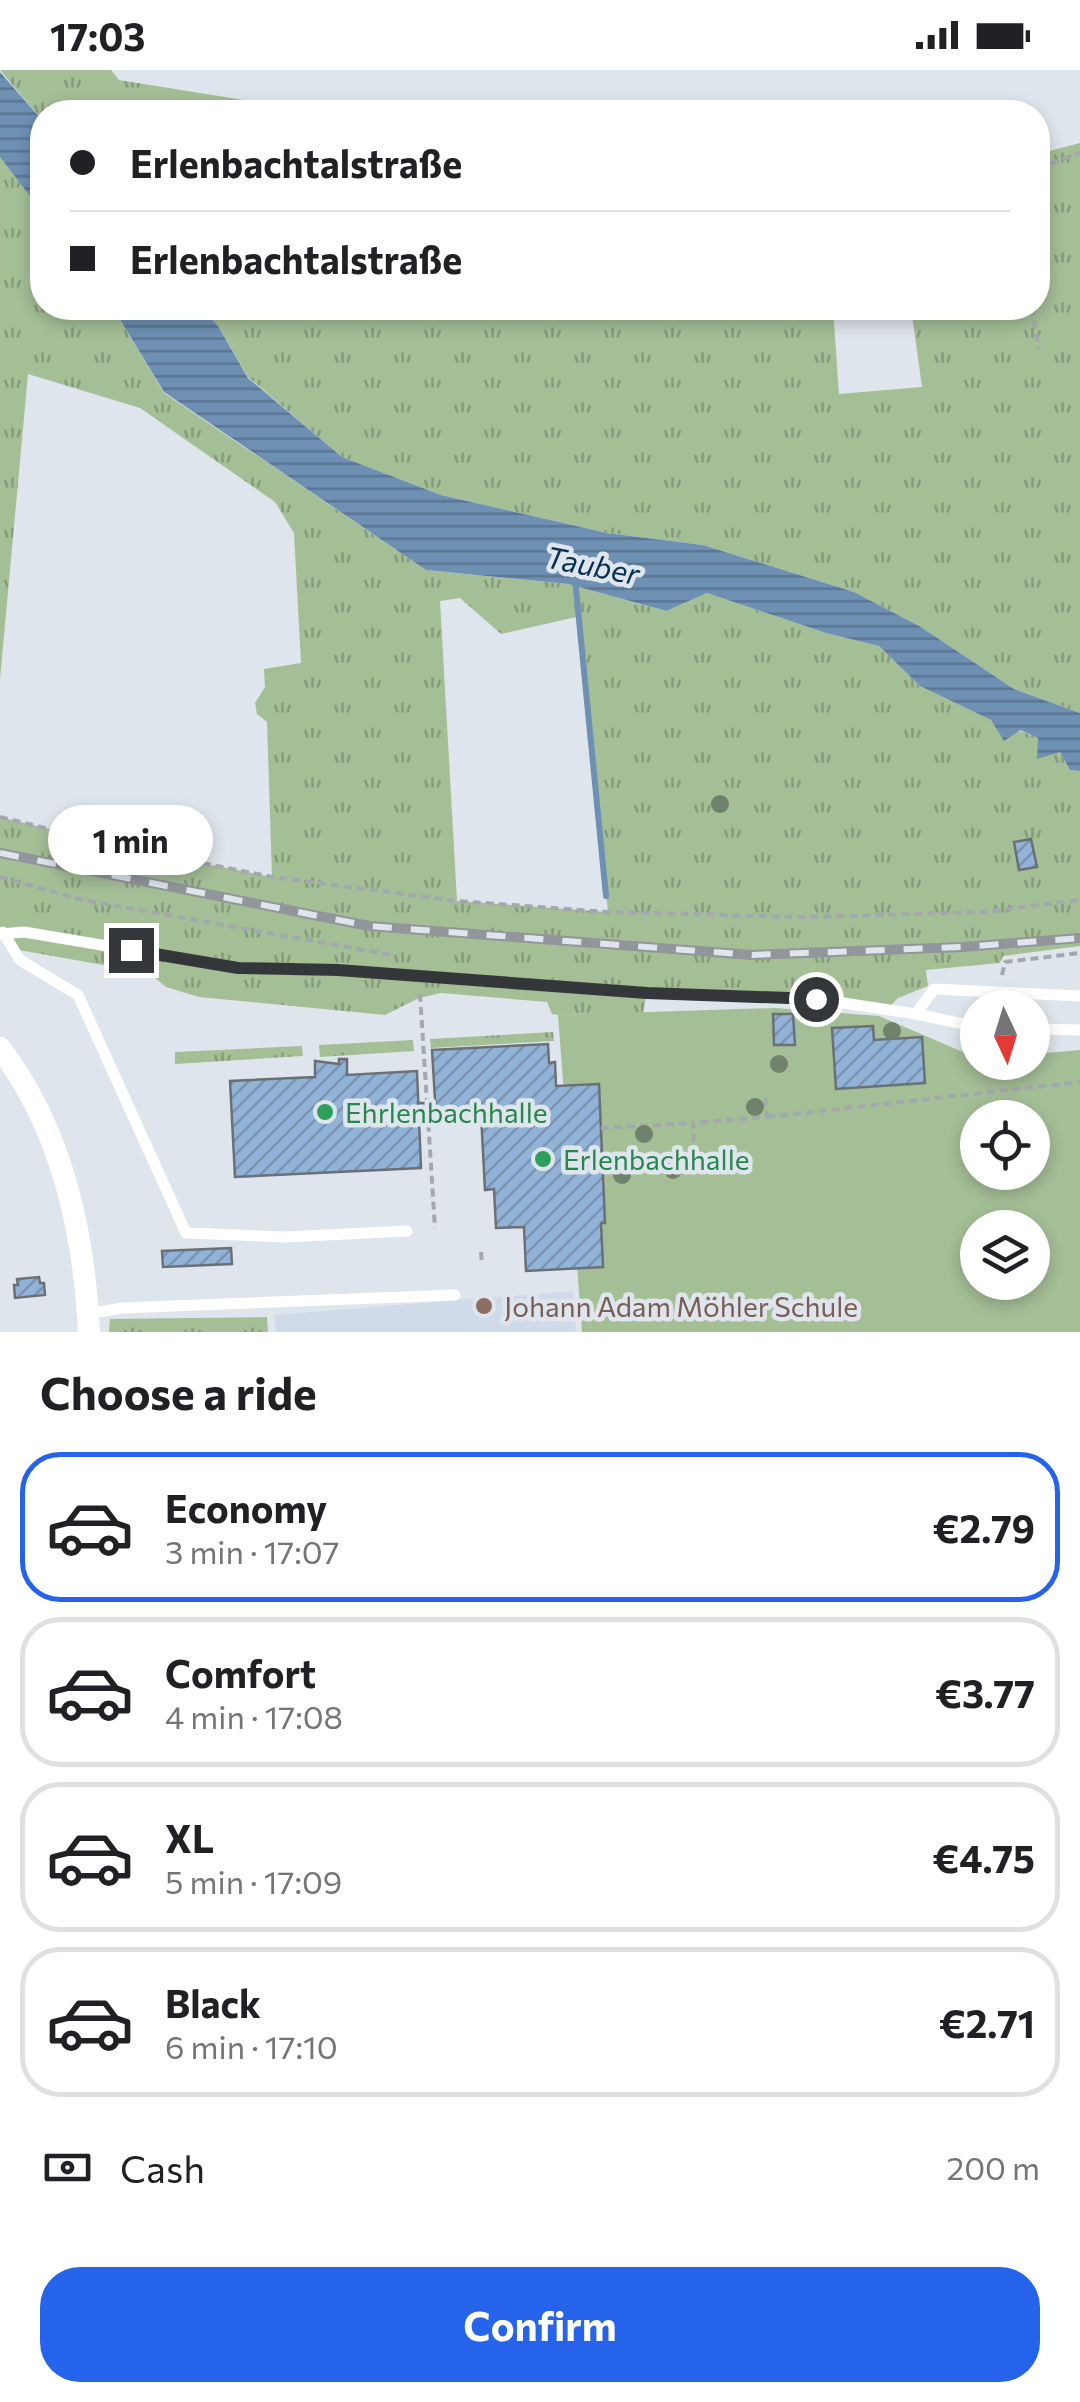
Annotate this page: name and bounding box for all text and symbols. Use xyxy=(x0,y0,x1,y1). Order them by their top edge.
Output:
text: 17:03 xyxy=(50,12,145,59)
text: Erlenbachtalstraße xyxy=(130,139,462,186)
text: Erlenbachtalstraße xyxy=(130,235,462,282)
water label: Tauber xyxy=(543,537,644,591)
callout: 1 min xyxy=(48,805,214,875)
text: 1 min xyxy=(93,820,168,860)
route end xyxy=(109,928,154,973)
route start xyxy=(794,977,839,1022)
north arrow xyxy=(960,990,1050,1080)
map controls xyxy=(960,990,1050,1300)
place label: Ehrlenbachhalle xyxy=(345,1095,548,1129)
button: locate xyxy=(960,1100,1050,1190)
marker: Ehrlenbachhalle xyxy=(314,1101,336,1123)
place label: Erlenbachhalle xyxy=(563,1142,750,1176)
marker: Erlenbachhalle xyxy=(532,1148,554,1170)
button: layers xyxy=(960,1210,1050,1300)
place label: Johann Adam Möhler Schule xyxy=(504,1289,858,1323)
marker: Johann Adam Möhler Schule xyxy=(473,1295,495,1317)
text: Choose a ride xyxy=(40,1364,317,1419)
icon: car xyxy=(45,1482,135,1572)
text: Economy xyxy=(165,1484,327,1531)
text: €2.79 xyxy=(933,1504,1035,1551)
text: 3 min · 17:07 xyxy=(165,1531,339,1571)
icon: car xyxy=(45,1647,135,1737)
text: Comfort xyxy=(165,1649,316,1696)
text: €3.77 xyxy=(935,1669,1035,1716)
text: 4 min · 17:08 xyxy=(165,1696,343,1736)
icon: car xyxy=(45,1812,135,1902)
text: XL xyxy=(165,1814,214,1861)
text: €4.75 xyxy=(933,1834,1035,1881)
text: 5 min · 17:09 xyxy=(165,1861,342,1901)
icon: car xyxy=(45,1977,135,2067)
text: Black xyxy=(165,1979,261,2026)
text: €2.71 xyxy=(939,1999,1035,2046)
text: 6 min · 17:10 xyxy=(165,2026,338,2066)
icon: cash xyxy=(40,2140,95,2195)
text: Cash xyxy=(120,2144,205,2191)
text: 200 m xyxy=(947,2147,1040,2187)
button: Confirm xyxy=(40,2267,1040,2382)

